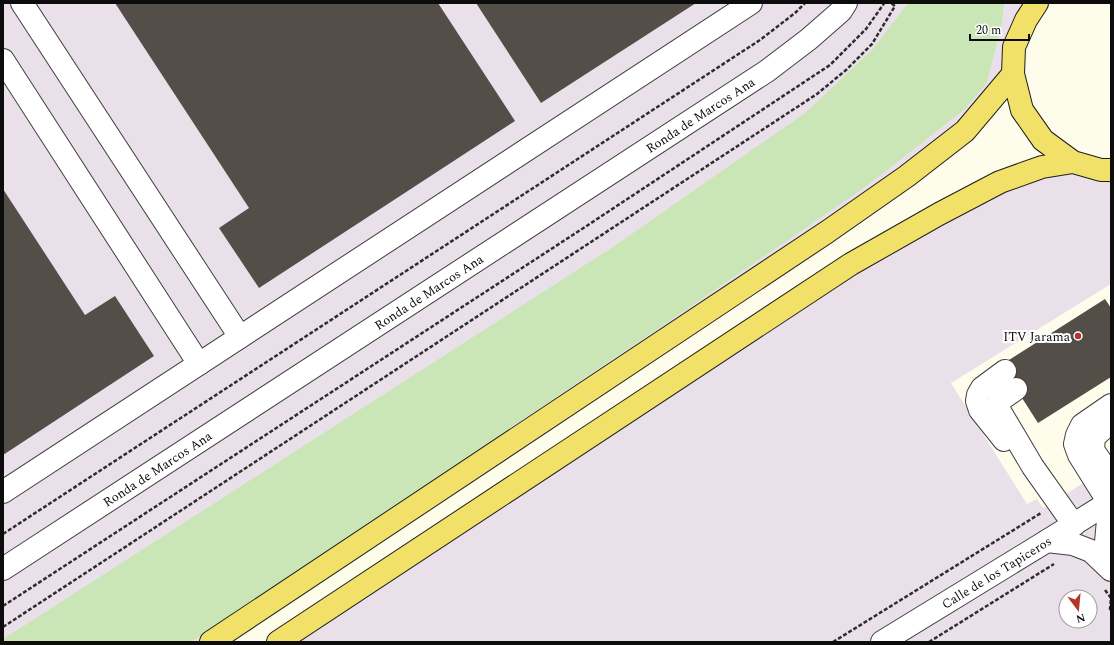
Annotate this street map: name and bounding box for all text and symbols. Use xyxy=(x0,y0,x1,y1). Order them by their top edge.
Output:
scale bar xyxy=(970,16,1029,42)
text: 20 m xyxy=(976,21,1001,40)
street label: Ronda de Marcos Ana xyxy=(642,72,760,158)
street label: Ronda de Marcos Ana xyxy=(371,249,488,335)
place label: ITV Jarama xyxy=(1003,327,1071,347)
marker: ITV Jarama xyxy=(1073,331,1083,341)
street label: Ronda de Marcos Ana xyxy=(99,426,217,512)
street label: Calle de los Tapiceros xyxy=(938,532,1056,614)
north arrow xyxy=(1058,589,1098,629)
text: N xyxy=(1074,609,1087,628)

